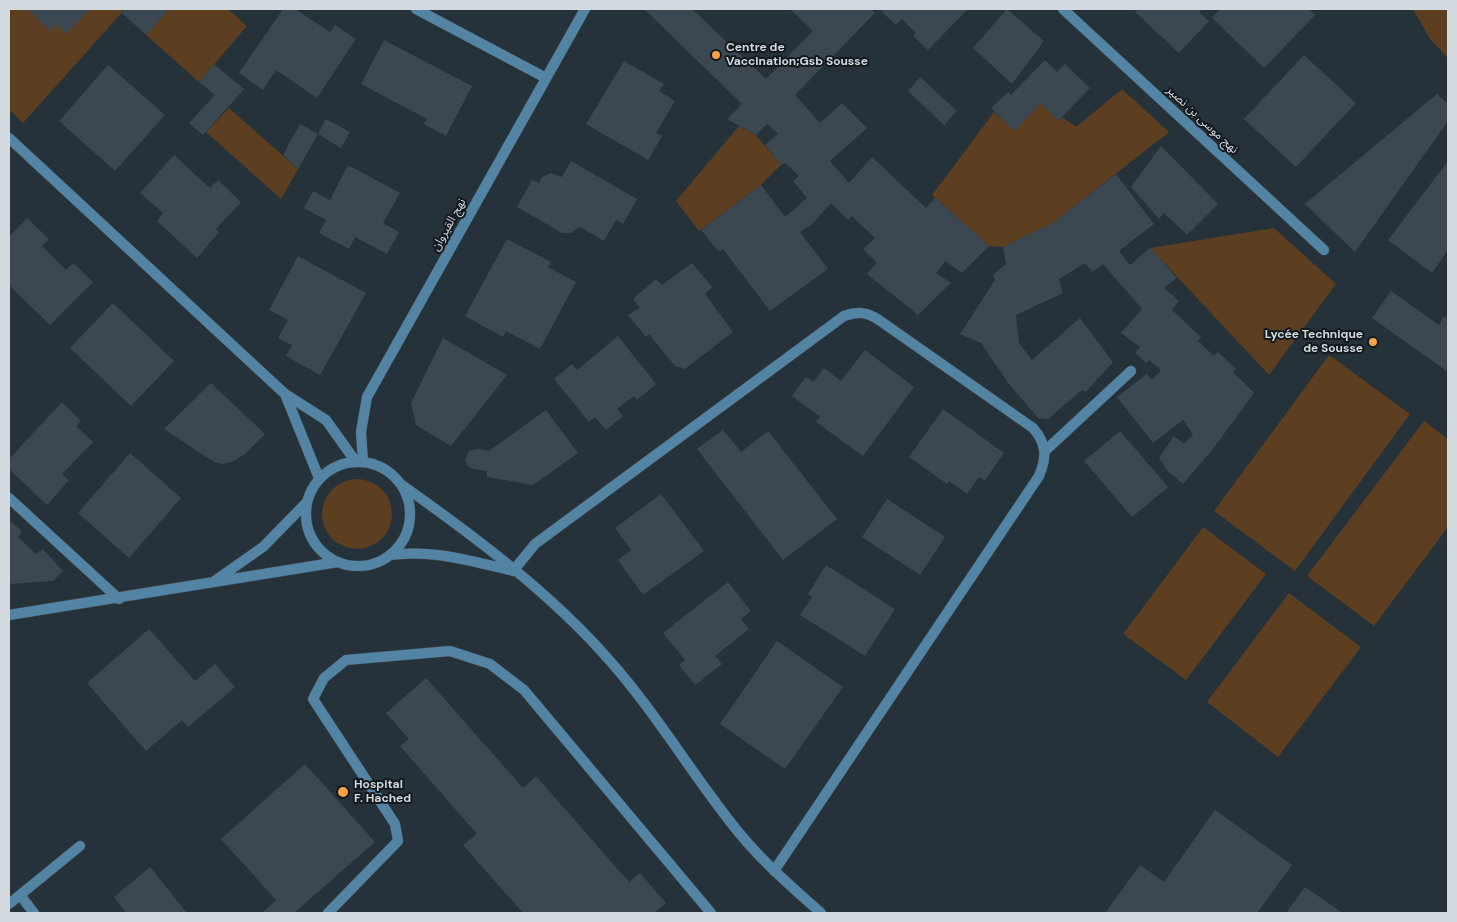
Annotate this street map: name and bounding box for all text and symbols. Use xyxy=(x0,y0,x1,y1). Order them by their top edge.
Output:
place label: Centre de Vaccination;Gsb Sousse xyxy=(726,41,868,69)
marker: Centre de Vaccination;Gsb Sousse xyxy=(710,49,722,61)
street label: نهج موسى بن نصير xyxy=(1163,83,1241,157)
street label: نهج القيروان xyxy=(429,196,469,254)
place label: Lycée Technique de Sousse xyxy=(1265,328,1363,356)
marker: Lycée Technique de Sousse xyxy=(1367,336,1379,348)
place label: Hospital F. Hached xyxy=(354,778,411,806)
marker: Hospital F. Hached xyxy=(336,785,350,799)

